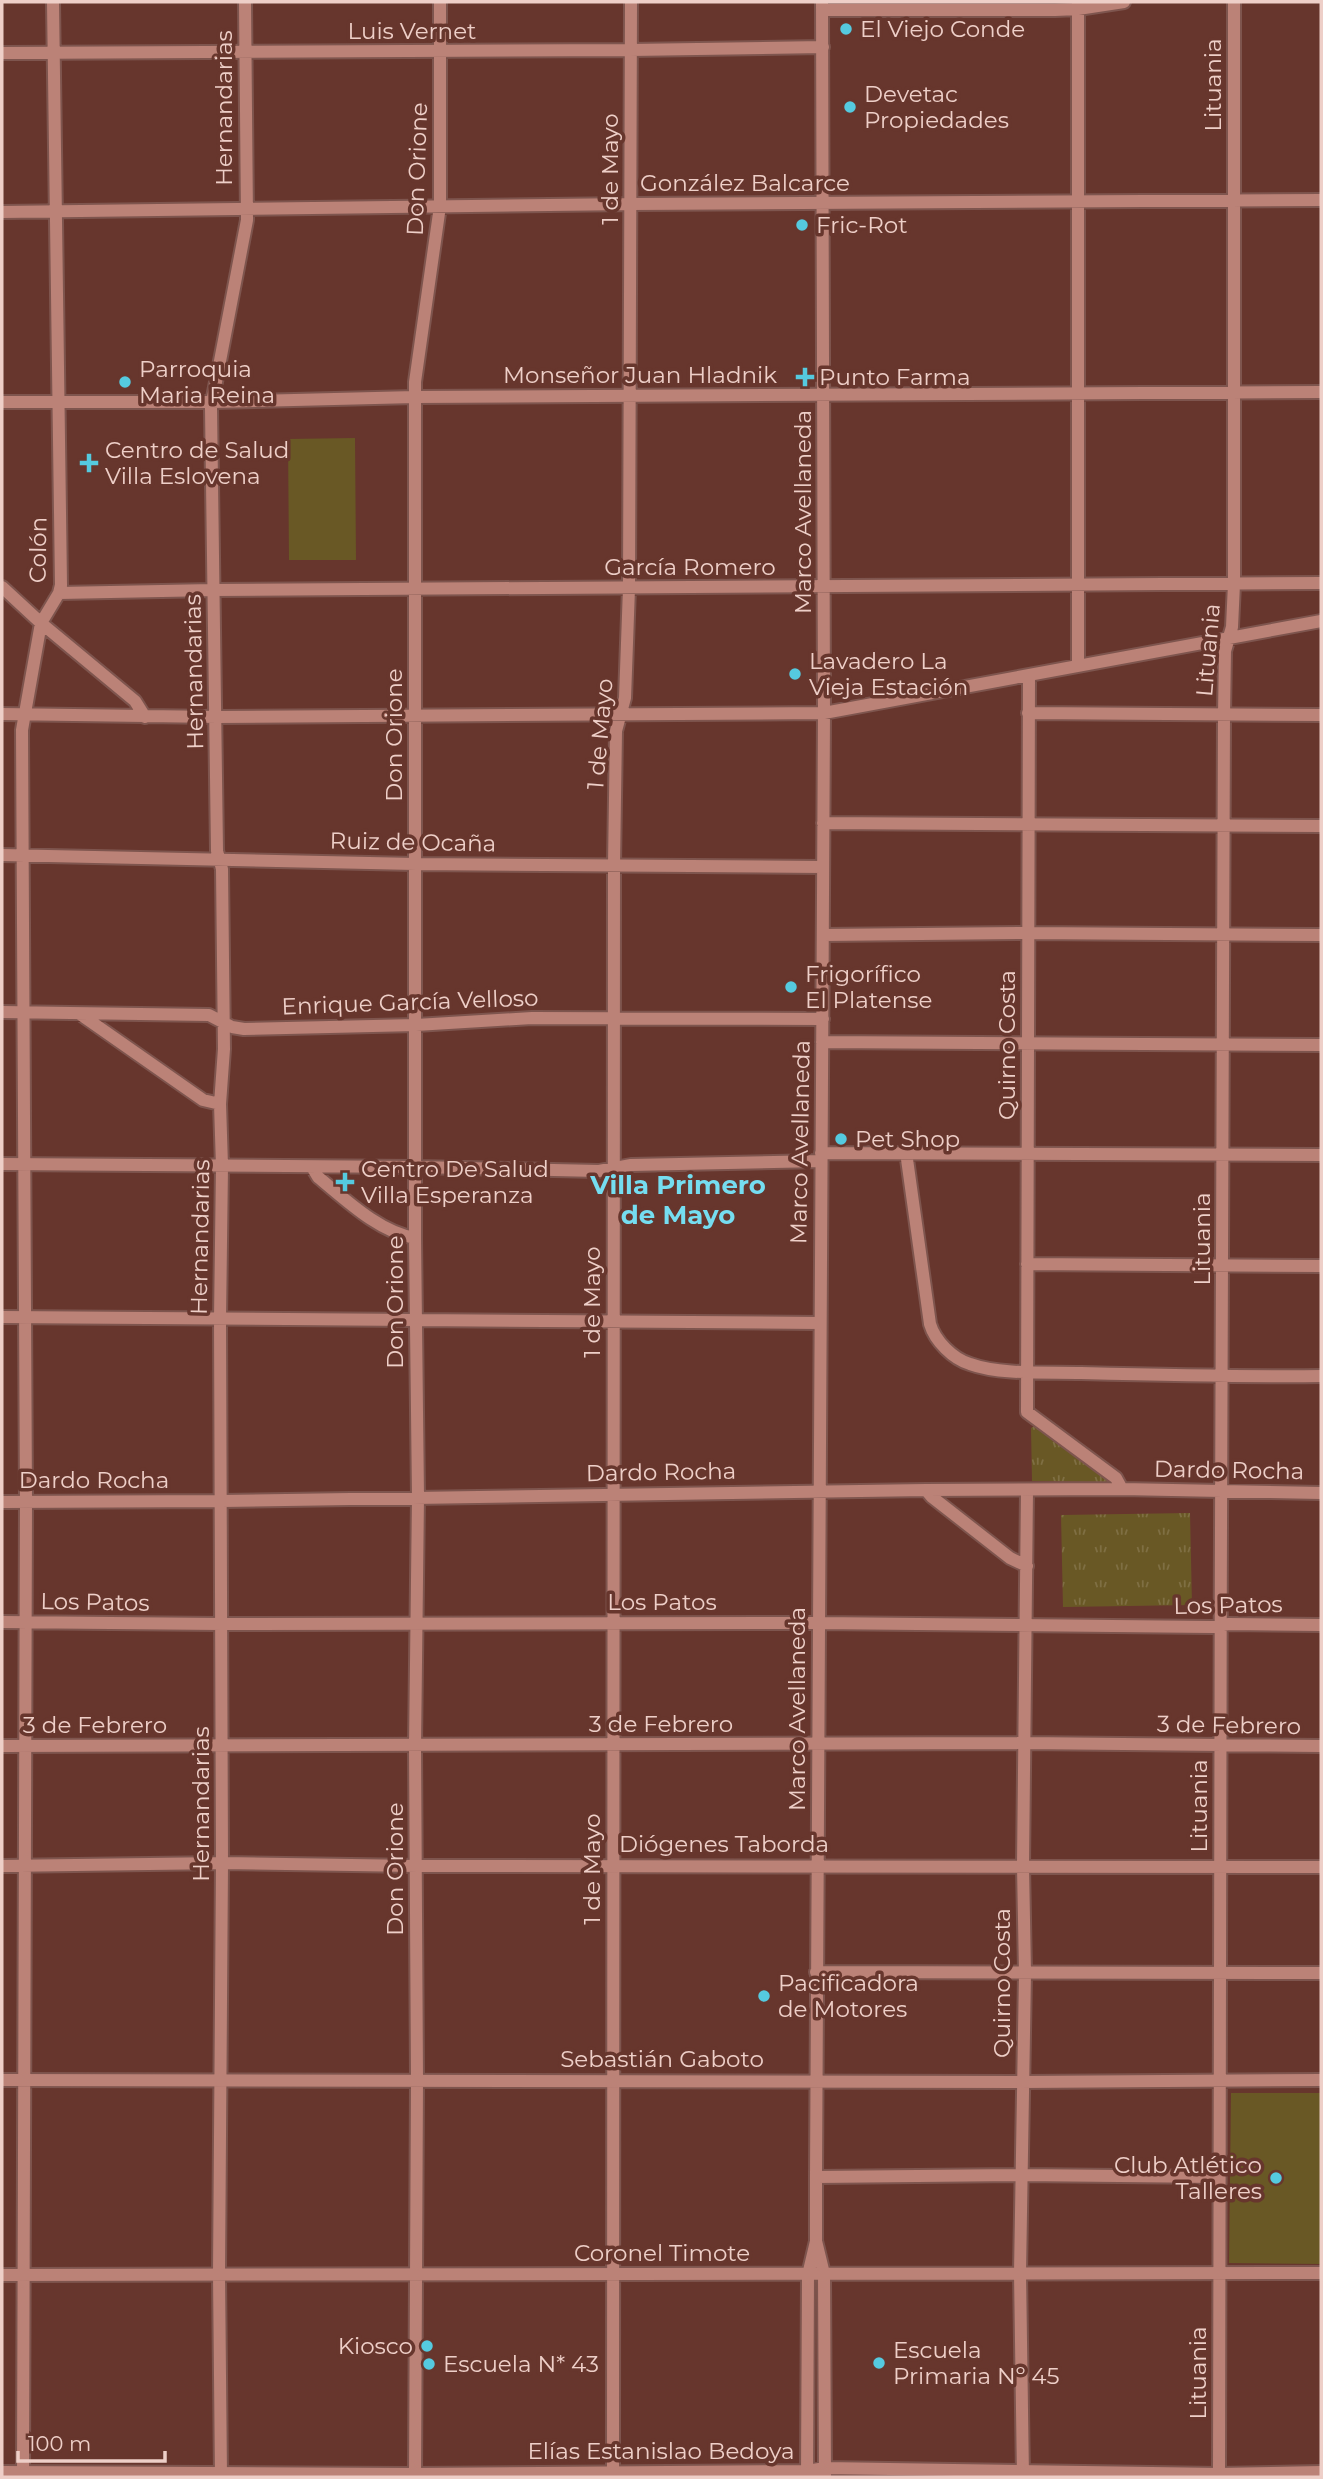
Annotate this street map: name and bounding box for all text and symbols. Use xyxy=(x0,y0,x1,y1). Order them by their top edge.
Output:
place label: El Viejo Conde xyxy=(860,15,1025,43)
street label: Luis Vernet xyxy=(348,17,476,45)
marker: El Viejo Conde xyxy=(838,21,854,37)
street label: Hernandarias xyxy=(210,30,238,186)
street label: Lituania xyxy=(1199,38,1227,132)
place label: Devetac Propiedades xyxy=(864,80,1009,134)
marker: Devetac Propiedades xyxy=(842,99,858,115)
street label: Don Orione xyxy=(401,102,433,236)
street label: 1 de Mayo xyxy=(596,113,624,225)
street label: González Balcarce xyxy=(640,169,850,197)
place label: Fric-Rot xyxy=(816,211,908,239)
marker: Fric-Rot xyxy=(794,217,810,233)
place label: Parroquia Maria Reina xyxy=(139,355,275,409)
street label: Monseñor Juan Hladnik xyxy=(503,361,777,389)
place label: Punto Farma xyxy=(819,363,971,391)
marker: Punto Farma xyxy=(797,369,813,385)
marker: Parroquia Maria Reina xyxy=(117,374,133,390)
street label: Marco Avellaneda xyxy=(789,410,817,614)
place label: Centro de Salud Villa Eslovena xyxy=(105,436,289,490)
marker: Centro de Salud Villa Eslovena xyxy=(79,453,99,473)
street label: Colón xyxy=(23,517,53,583)
street label: García Romero xyxy=(604,553,776,581)
street label: Hernandarias xyxy=(179,594,209,750)
street label: Lituania xyxy=(1190,602,1226,698)
place label: Lavadero La Vieja Estación xyxy=(809,647,968,701)
marker: Lavadero La Vieja Estación xyxy=(787,666,803,682)
street label: Don Orione xyxy=(380,668,408,802)
street label: 1 de Mayo xyxy=(581,677,619,791)
street label: Ruiz de Ocaña xyxy=(330,827,496,857)
place label: Frigorífico El Platense xyxy=(805,960,932,1014)
street label: Quirno Costa xyxy=(993,970,1021,1120)
marker: Frigorífico El Platense xyxy=(783,979,799,995)
street label: Enrique García Velloso xyxy=(281,984,539,1020)
street label: Marco Avellaneda xyxy=(784,1040,816,1244)
place label: Pet Shop xyxy=(855,1125,960,1153)
marker: Pet Shop xyxy=(833,1131,849,1147)
place label: Centro De Salud Villa Esperanza xyxy=(361,1155,549,1209)
street label: Hernandarias xyxy=(185,1159,215,1315)
district label: Villa Primero de Mayo xyxy=(589,1169,766,1231)
marker: Centro De Salud Villa Esperanza xyxy=(335,1172,355,1192)
street label: Lituania xyxy=(1188,1192,1216,1286)
street label: Don Orione xyxy=(381,1235,409,1369)
street label: 1 de Mayo xyxy=(578,1246,606,1358)
street label: Dardo Rocha xyxy=(1154,1455,1304,1485)
street label: Dardo Rocha xyxy=(586,1457,736,1487)
street label: Dardo Rocha xyxy=(19,1466,169,1494)
street label: Los Patos xyxy=(40,1587,150,1617)
street label: Los Patos xyxy=(607,1588,717,1616)
street label: Los Patos xyxy=(1173,1590,1283,1620)
street label: Marco Avellaneda xyxy=(783,1607,811,1811)
street label: 3 de Febrero xyxy=(589,1710,733,1738)
street label: 3 de Febrero xyxy=(1157,1710,1301,1740)
street label: 3 de Febrero xyxy=(23,1711,167,1739)
street label: Hernandarias xyxy=(187,1726,215,1882)
street label: Lituania xyxy=(1185,1759,1213,1853)
street label: Don Orione xyxy=(381,1802,409,1936)
street label: 1 de Mayo xyxy=(578,1813,606,1925)
street label: Diógenes Taborda xyxy=(619,1830,829,1858)
street label: Quirno Costa xyxy=(988,1908,1016,2058)
place label: Pacificadora de Motores xyxy=(778,1969,919,2023)
marker: Pacificadora de Motores xyxy=(756,1988,772,2004)
street label: Sebastián Gaboto xyxy=(560,2045,764,2073)
place label: Club Atlético Talleres xyxy=(1114,2151,1262,2205)
marker: Club Atlético Talleres xyxy=(1268,2170,1284,2186)
street label: Coronel Timote xyxy=(574,2239,750,2267)
street label: Lituania xyxy=(1184,2326,1212,2420)
place label: Kiosco xyxy=(338,2332,413,2360)
place label: Escuela Primaria Nº 45 xyxy=(893,2336,1059,2390)
marker: Kiosco xyxy=(419,2338,435,2354)
place label: Escuela N* 43 xyxy=(443,2350,599,2378)
marker: Escuela Primaria Nº 45 xyxy=(871,2355,887,2371)
marker: Escuela N* 43 xyxy=(421,2356,437,2372)
scale bar xyxy=(18,2420,164,2464)
text: 100 m xyxy=(28,2431,91,2456)
street label: Elías Estanislao Bedoya xyxy=(527,2437,795,2465)

